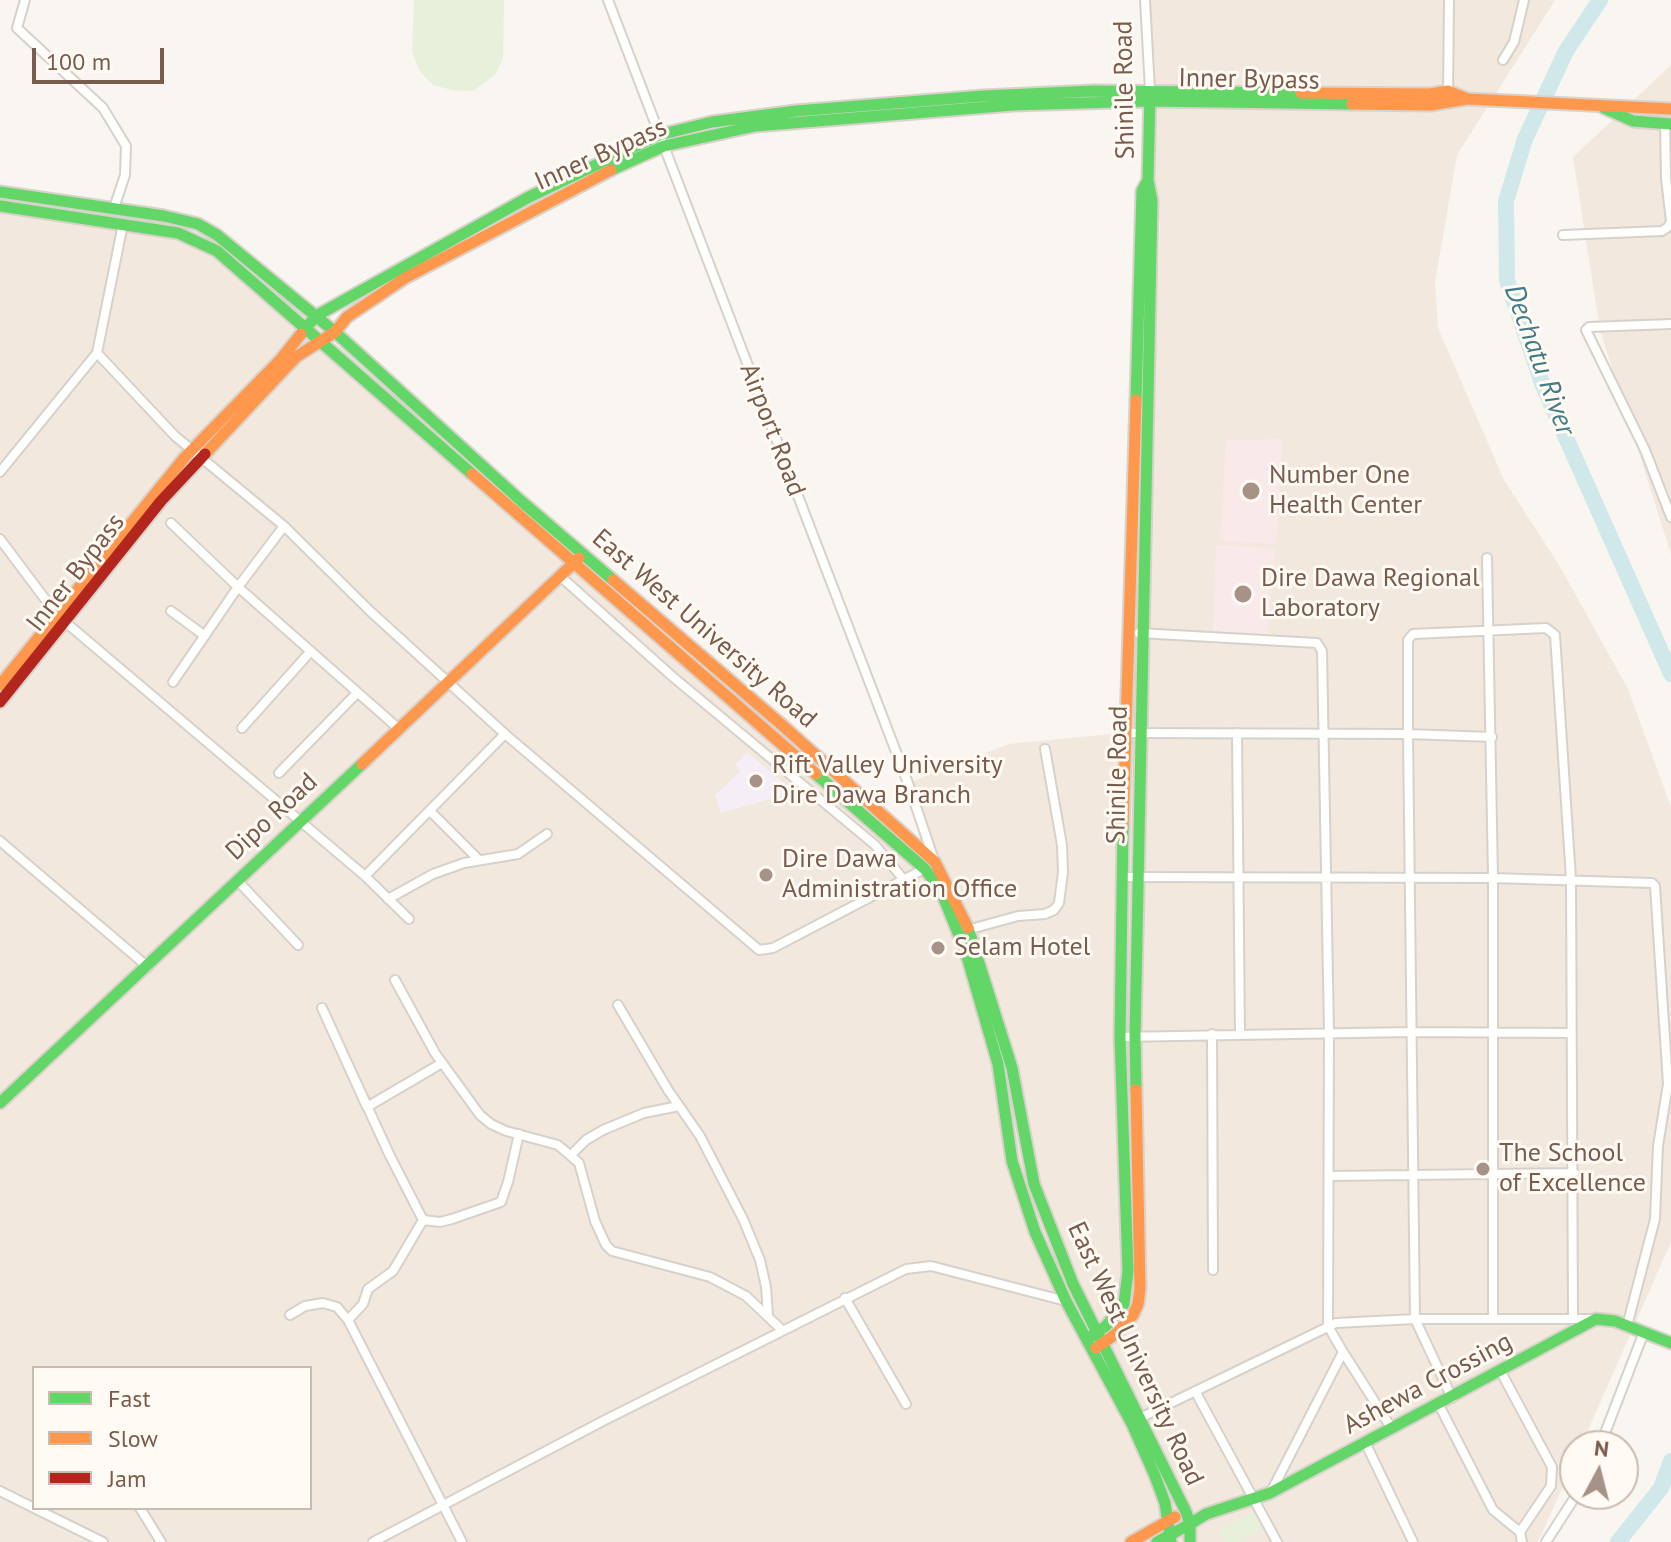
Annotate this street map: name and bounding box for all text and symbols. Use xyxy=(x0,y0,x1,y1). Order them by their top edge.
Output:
street label: Shinile Road xyxy=(1108,20,1142,160)
scale bar xyxy=(36,32,168,82)
text: 100 m xyxy=(46,46,111,77)
street label: Inner Bypass xyxy=(1178,63,1320,97)
street label: Inner Bypass xyxy=(530,112,672,198)
water label: Dechatu River xyxy=(1496,280,1582,440)
street label: Airport Road xyxy=(732,359,812,501)
place label: Number One Health Center xyxy=(1269,460,1422,522)
marker: Number One Health Center xyxy=(1240,480,1262,502)
street label: Inner Bypass xyxy=(20,508,132,638)
street label: East West University Road xyxy=(585,523,823,735)
place label: Dire Dawa Regional Laboratory xyxy=(1261,563,1480,624)
marker: Dire Dawa Regional Laboratory xyxy=(1232,583,1254,605)
street label: Shinile Road xyxy=(1101,705,1135,845)
place label: Rift Valley University Dire Dawa Branch xyxy=(772,750,1003,812)
street label: Dipo Road xyxy=(220,767,324,867)
marker: Rift Valley University Dire Dawa Branch xyxy=(747,772,765,790)
place label: Dire Dawa Administration Office xyxy=(782,844,1017,906)
marker: Dire Dawa Administration Office xyxy=(757,866,775,884)
place label: Selam Hotel xyxy=(954,932,1090,964)
marker: Selam Hotel xyxy=(929,939,947,957)
place label: The School of Excellence xyxy=(1499,1138,1646,1200)
marker: The School of Excellence xyxy=(1474,1160,1492,1178)
street label: East West University Road xyxy=(1060,1217,1210,1491)
street label: Ashewa Crossing xyxy=(1338,1326,1518,1442)
legend xyxy=(32,1366,312,1510)
text: Fast xyxy=(108,1383,151,1414)
text: Slow xyxy=(108,1423,158,1454)
north arrow xyxy=(1559,1430,1639,1510)
text: N xyxy=(1593,1433,1611,1463)
text: Jam xyxy=(108,1463,146,1494)

